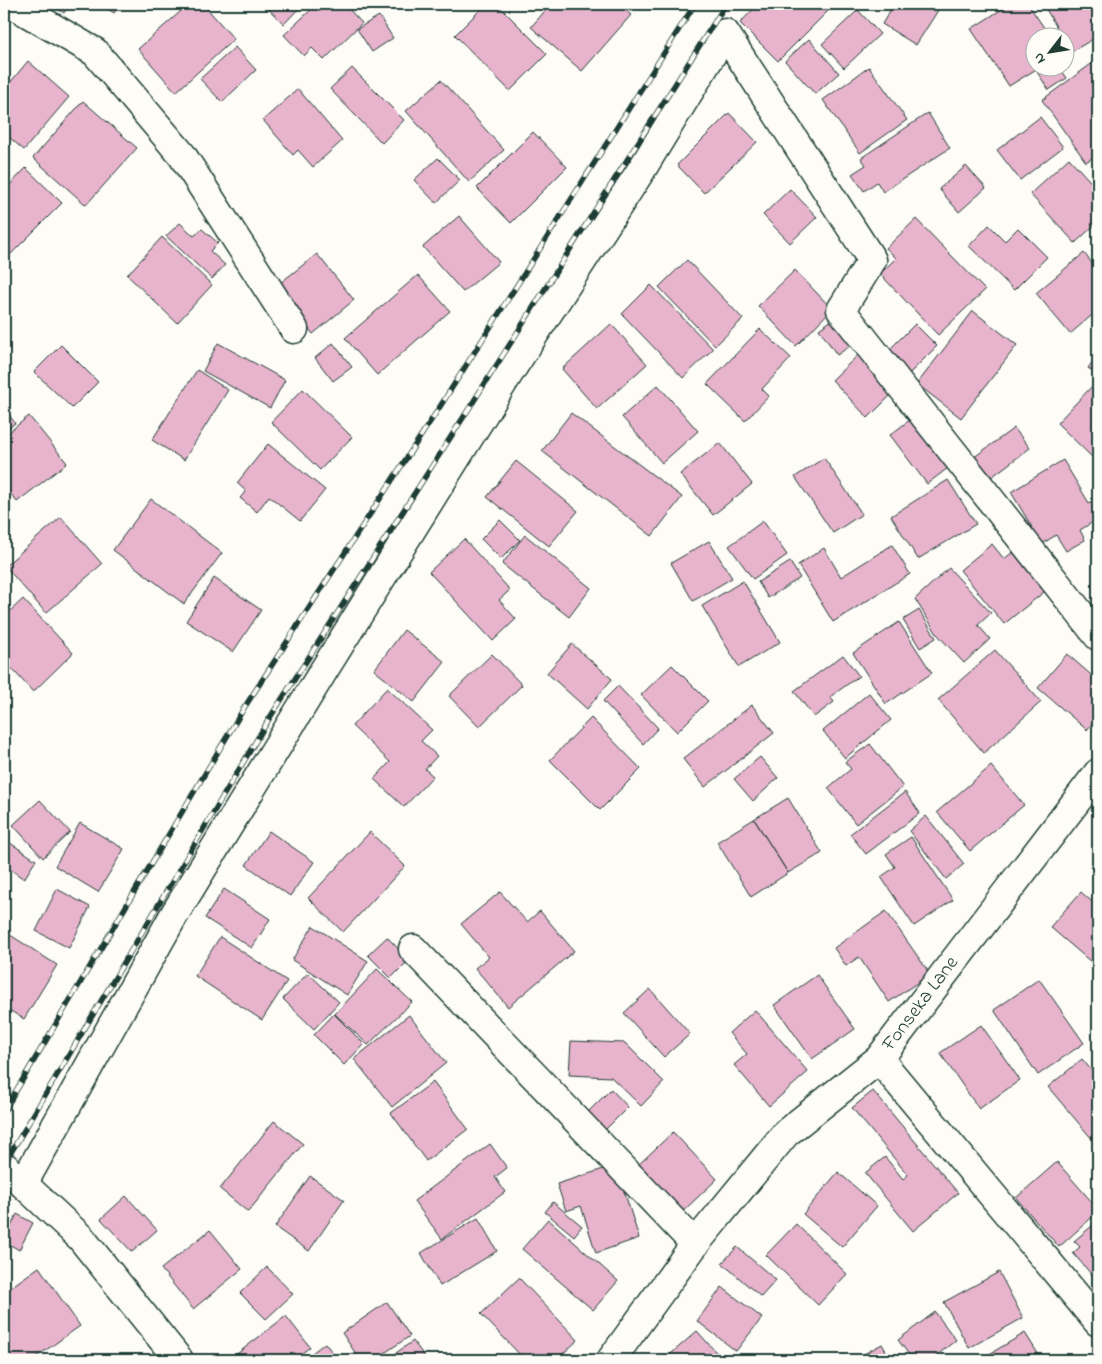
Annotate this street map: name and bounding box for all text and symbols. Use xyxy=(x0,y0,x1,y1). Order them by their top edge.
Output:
north arrow xyxy=(1024,28,1074,78)
text: N xyxy=(1029,48,1052,67)
street label: Fonseka Lane xyxy=(875,950,966,1058)

